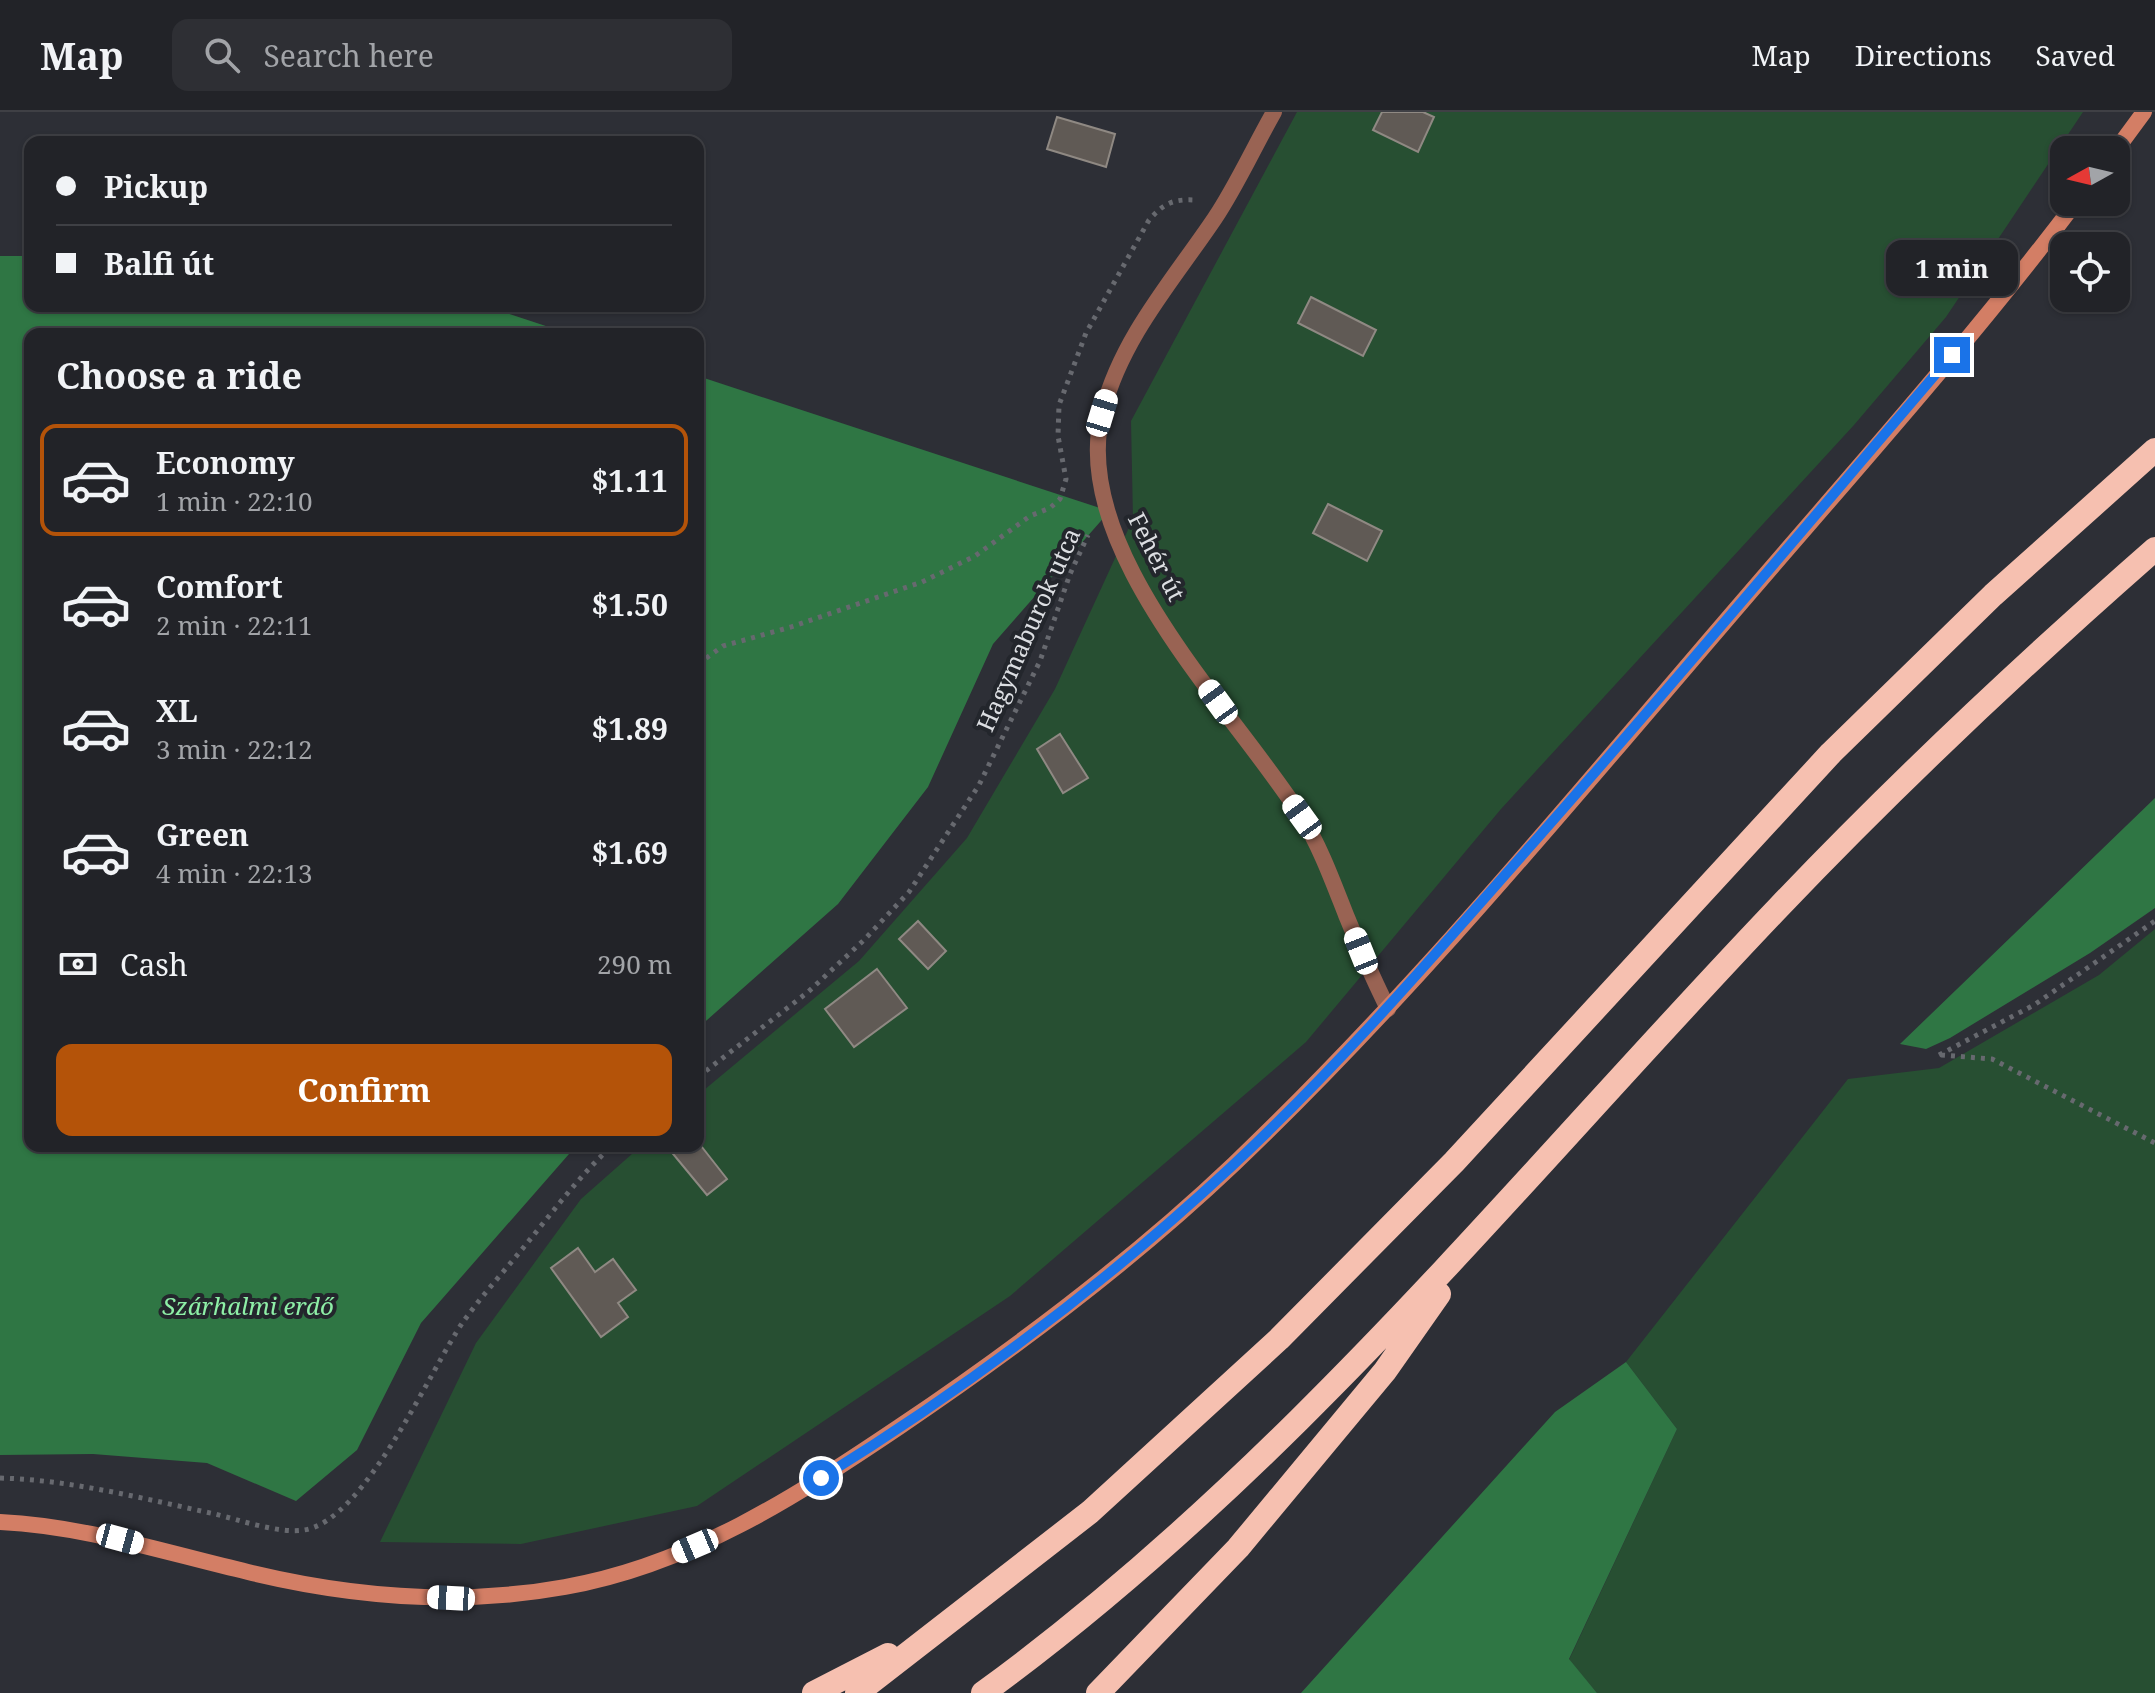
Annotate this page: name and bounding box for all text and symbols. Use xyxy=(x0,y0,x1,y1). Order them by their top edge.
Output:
search box xyxy=(172,19,732,91)
text: Map xyxy=(40,29,124,81)
icon: search xyxy=(200,33,244,77)
text: Search here xyxy=(264,35,434,76)
text: Map xyxy=(1751,36,1811,74)
text: Directions xyxy=(1855,36,1992,74)
text: Saved xyxy=(2036,36,2115,74)
north arrow xyxy=(2050,136,2130,216)
map controls xyxy=(2050,136,2130,312)
text: Pickup xyxy=(104,166,208,207)
button: locate xyxy=(2050,232,2130,312)
callout: 1 min xyxy=(1886,239,2018,295)
text: Balfi út xyxy=(104,243,214,284)
text: 1 min xyxy=(1915,250,1989,286)
route end xyxy=(1934,337,1970,373)
text: Choose a ride xyxy=(56,351,302,400)
car xyxy=(1084,387,1120,439)
text: Economy xyxy=(156,442,295,483)
icon: car xyxy=(60,444,132,516)
text: $1.11 xyxy=(591,460,668,501)
text: 1 min · 22:10 xyxy=(156,483,313,519)
street label: Fehér út xyxy=(1121,506,1194,606)
street label: Hagymaburok utca xyxy=(968,522,1087,736)
text: Comfort xyxy=(156,566,283,607)
icon: car xyxy=(60,568,132,640)
text: $1.50 xyxy=(591,584,668,625)
text: 2 min · 22:11 xyxy=(156,607,313,643)
car xyxy=(1194,676,1242,728)
text: XL xyxy=(156,690,198,731)
icon: car xyxy=(60,692,132,764)
text: $1.89 xyxy=(591,708,668,749)
text: 3 min · 22:12 xyxy=(156,731,313,767)
car xyxy=(1278,791,1326,843)
text: Green xyxy=(156,814,249,855)
icon: car xyxy=(60,816,132,888)
text: $1.69 xyxy=(591,832,668,873)
text: 4 min · 22:13 xyxy=(156,855,313,891)
car xyxy=(1341,924,1381,978)
icon: cash xyxy=(56,942,100,986)
text: Cash xyxy=(120,944,188,985)
text: 290 m xyxy=(597,946,672,982)
button: Confirm xyxy=(56,1044,672,1136)
park label: Szárhalmi erdő xyxy=(162,1289,335,1322)
route start xyxy=(803,1460,839,1496)
car xyxy=(94,1521,146,1557)
car xyxy=(668,1526,722,1566)
car xyxy=(426,1585,476,1611)

